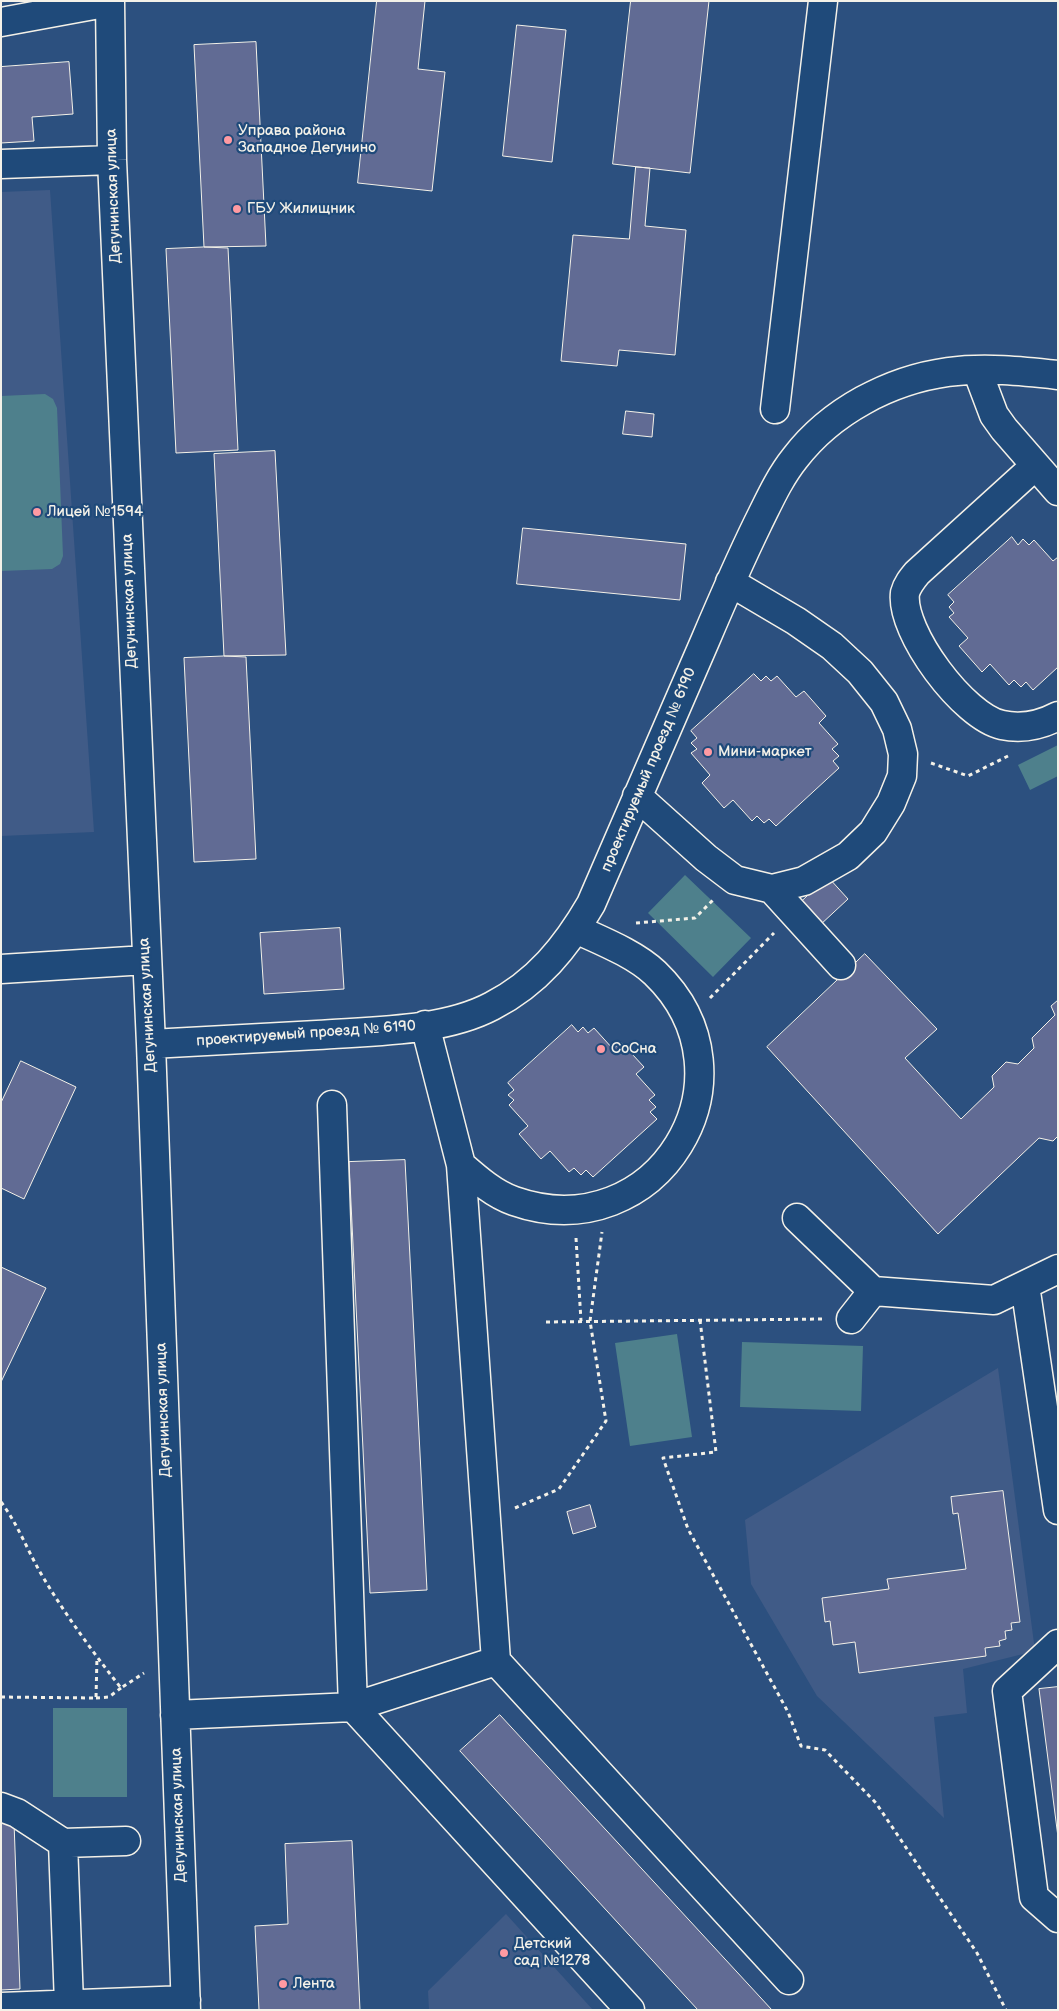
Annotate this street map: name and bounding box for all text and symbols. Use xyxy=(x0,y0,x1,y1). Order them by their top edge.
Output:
place label: Управа района Западное Дегунино xyxy=(238,122,376,157)
street label: Дегунинская улица xyxy=(103,128,125,264)
marker: Управа района Западное Дегунино xyxy=(222,134,234,146)
place label: ГБУ Жилищник xyxy=(247,200,355,218)
marker: ГБУ Жилищник xyxy=(231,203,243,215)
place label: Лицей №1594 xyxy=(47,503,143,521)
marker: Лицей №1594 xyxy=(31,506,43,518)
street label: Дегунинская улица xyxy=(119,533,141,669)
street label: проектируемый проезд № 6190 xyxy=(598,665,700,875)
place label: Мини-маркет xyxy=(718,743,812,761)
marker: Мини-маркет xyxy=(702,746,714,758)
street label: Дегунинская улица xyxy=(135,937,161,1073)
street label: проектируемый проезд № 6190 xyxy=(196,1017,416,1051)
place label: СоСна xyxy=(611,1040,656,1058)
marker: СоСна xyxy=(595,1043,607,1055)
street label: Дегунинская улица xyxy=(153,1342,175,1478)
street label: Дегунинская улица xyxy=(168,1747,190,1883)
place label: Детский сад №1278 xyxy=(514,1935,590,1970)
marker: Детский сад №1278 xyxy=(498,1947,510,1959)
place label: Лента xyxy=(293,1975,335,1993)
marker: Лента xyxy=(277,1978,289,1990)

